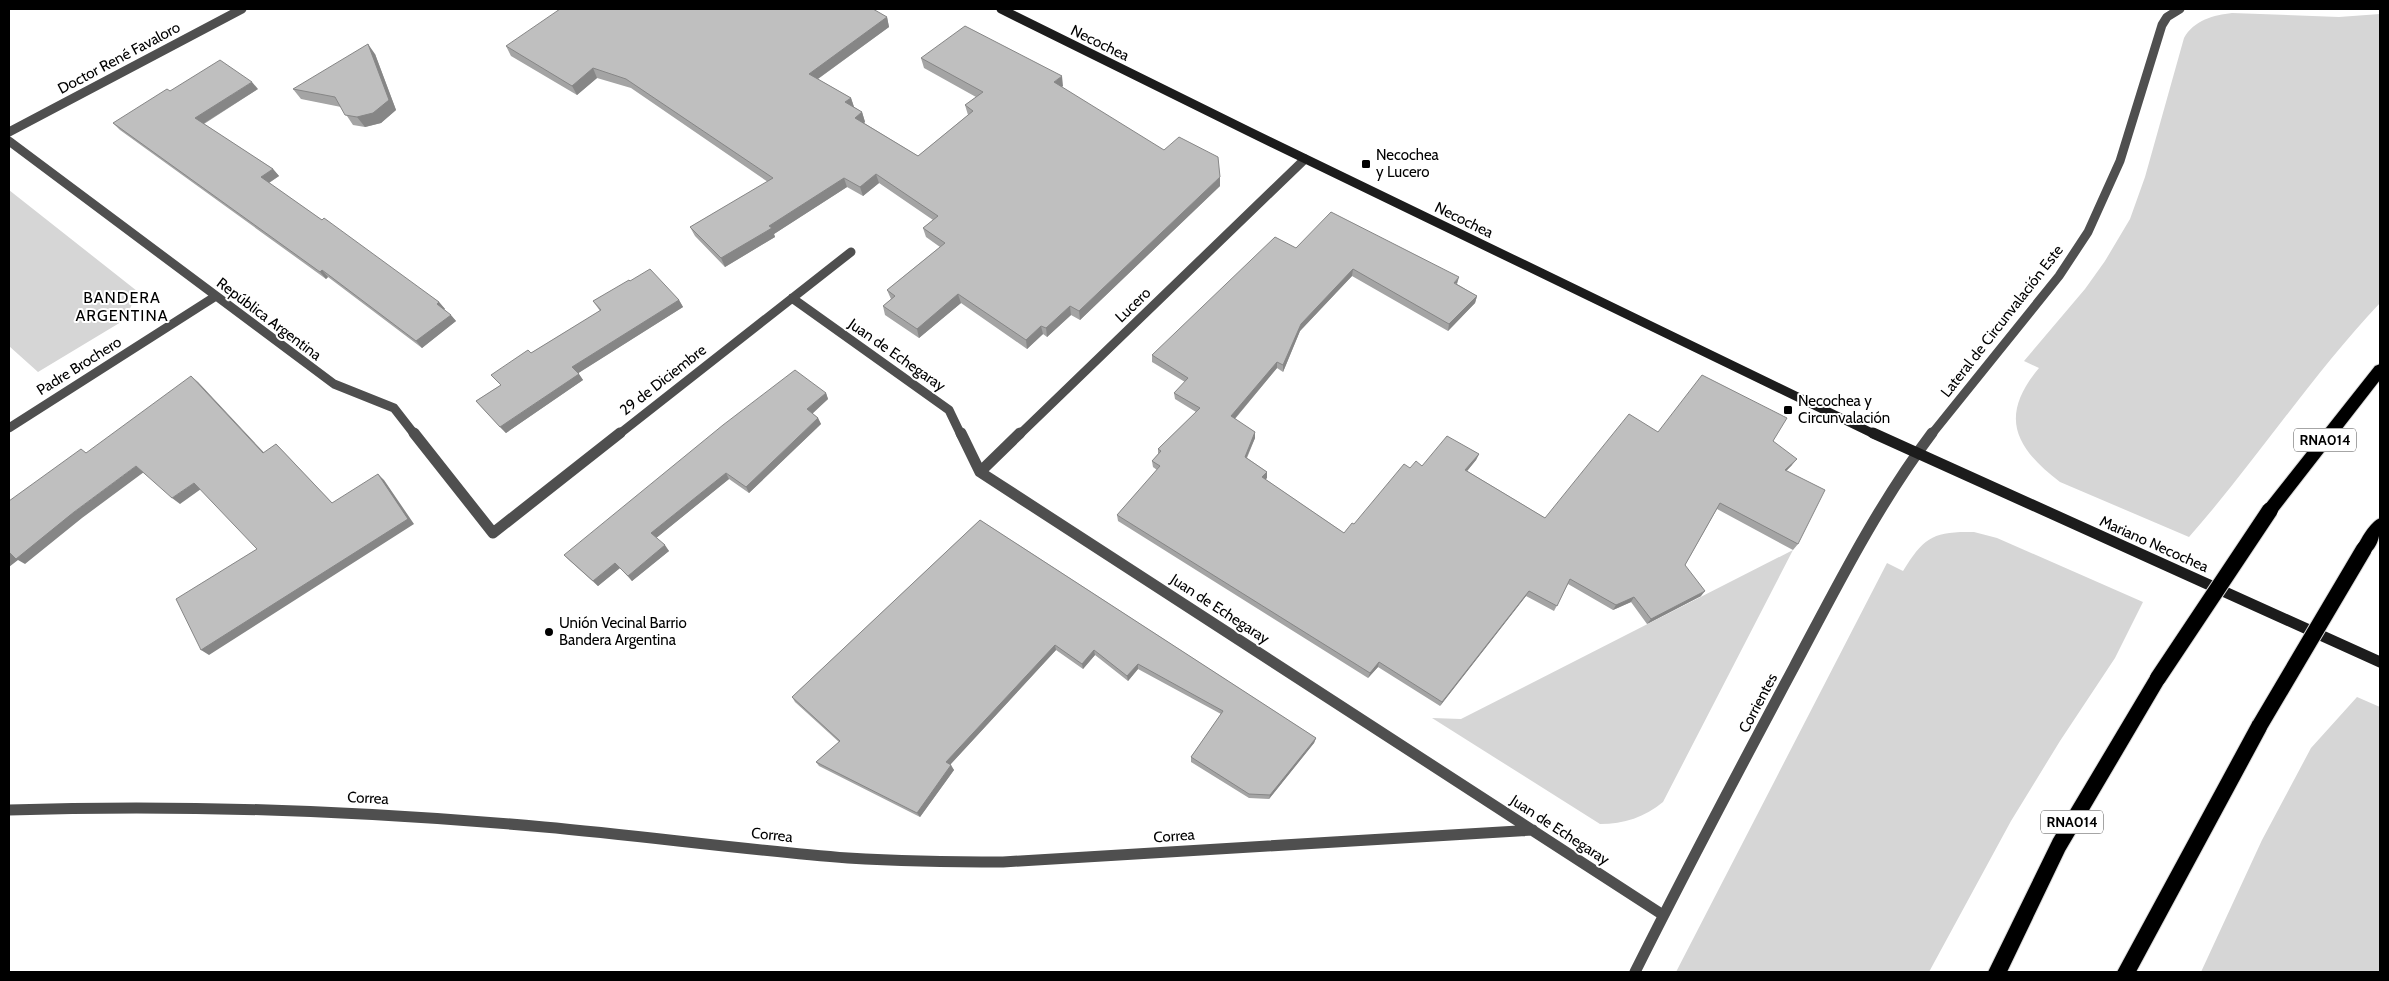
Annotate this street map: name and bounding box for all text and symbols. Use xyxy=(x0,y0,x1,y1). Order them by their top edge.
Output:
street label: Doctor René Favaloro xyxy=(55,18,183,98)
street label: Necochea xyxy=(1068,21,1133,65)
place label: Necochea y Lucero xyxy=(1376,146,1440,181)
marker: Necochea y Lucero xyxy=(1360,158,1372,170)
street label: Necochea xyxy=(1432,198,1497,242)
street label: Lateral de Circunvalación Este xyxy=(1937,241,2067,401)
street label: República Argentina xyxy=(213,274,325,365)
street label: Lucero xyxy=(1111,284,1155,326)
district label: BANDERA ARGENTINA xyxy=(75,288,169,325)
street label: Juan de Echegaray xyxy=(844,314,949,395)
street label: Padre Brochero xyxy=(33,333,125,399)
street label: 29 de Diciembre xyxy=(616,341,710,419)
place label: Necochea y Circunvalación xyxy=(1798,392,1890,427)
marker: Necochea y Circunvalación xyxy=(1782,404,1794,416)
road number: RNA014 xyxy=(2294,428,2356,452)
street label: Mariano Necochea xyxy=(2097,512,2212,576)
street label: Juan de Echegaray xyxy=(1166,570,1273,648)
place label: Unión Vecinal Barrio Bandera Argentina xyxy=(559,614,687,649)
marker: Unión Vecinal Barrio Bandera Argentina xyxy=(543,626,555,638)
street label: Corrientes xyxy=(1735,670,1781,736)
street label: Correa xyxy=(347,788,390,808)
street label: Juan de Echegaray xyxy=(1506,791,1613,869)
road number: RNA014 xyxy=(2041,810,2103,834)
street label: Correa xyxy=(750,824,794,846)
street label: Correa xyxy=(1153,826,1196,846)

